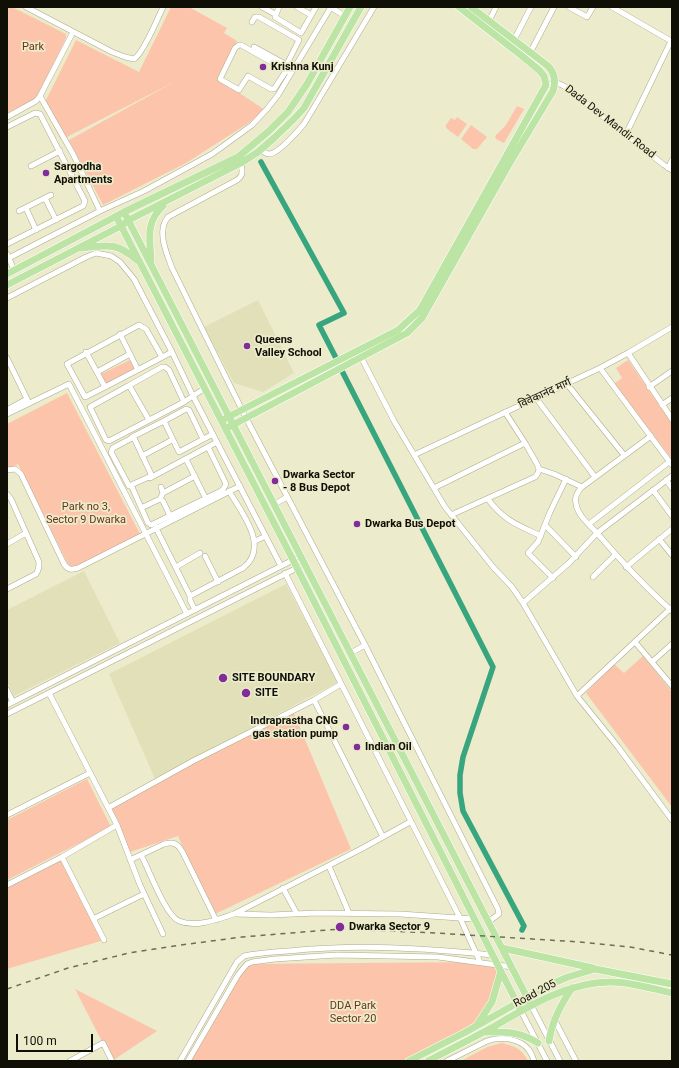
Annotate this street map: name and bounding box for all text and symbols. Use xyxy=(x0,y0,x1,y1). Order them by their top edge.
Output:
park label: Park xyxy=(22,40,44,54)
place label: Krishna Kunj xyxy=(271,60,334,74)
marker: Krishna Kunj xyxy=(258,62,268,72)
street label: Dada Dev Mandir Road xyxy=(562,83,658,161)
place label: Sargodha Apartments xyxy=(54,160,112,186)
marker: Sargodha Apartments xyxy=(41,168,51,178)
place label: Queens Valley School xyxy=(255,333,322,359)
marker: Queens Valley School xyxy=(242,341,252,351)
street label: विवेकानंद मार्ग xyxy=(517,376,573,412)
place label: Dwarka Sector - 8 Bus Depot xyxy=(283,468,355,494)
marker: Dwarka Sector - 8 Bus Depot xyxy=(270,476,280,486)
park label: Park no 3, Sector 9 Dwarka xyxy=(46,500,126,526)
place label: Dwarka Bus Depot xyxy=(365,517,455,531)
marker: Dwarka Bus Depot xyxy=(352,519,362,529)
place label: SITE BOUNDARY xyxy=(232,671,315,685)
marker: SITE BOUNDARY xyxy=(217,672,229,684)
place label: SITE xyxy=(255,686,278,700)
marker: SITE xyxy=(240,687,252,699)
place label: Indraprastha CNG gas station pump xyxy=(250,714,338,740)
marker: Indraprastha CNG gas station pump xyxy=(341,722,351,732)
place label: Indian Oil xyxy=(365,740,412,754)
marker: Indian Oil xyxy=(352,742,362,752)
place label: Dwarka Sector 9 xyxy=(349,920,430,934)
marker: Dwarka Sector 9 xyxy=(334,921,346,933)
street label: Road 205 xyxy=(511,977,559,1011)
park label: DDA Park Sector 20 xyxy=(330,999,376,1025)
scale bar xyxy=(18,1026,95,1052)
text: 100 m xyxy=(23,1034,57,1048)

